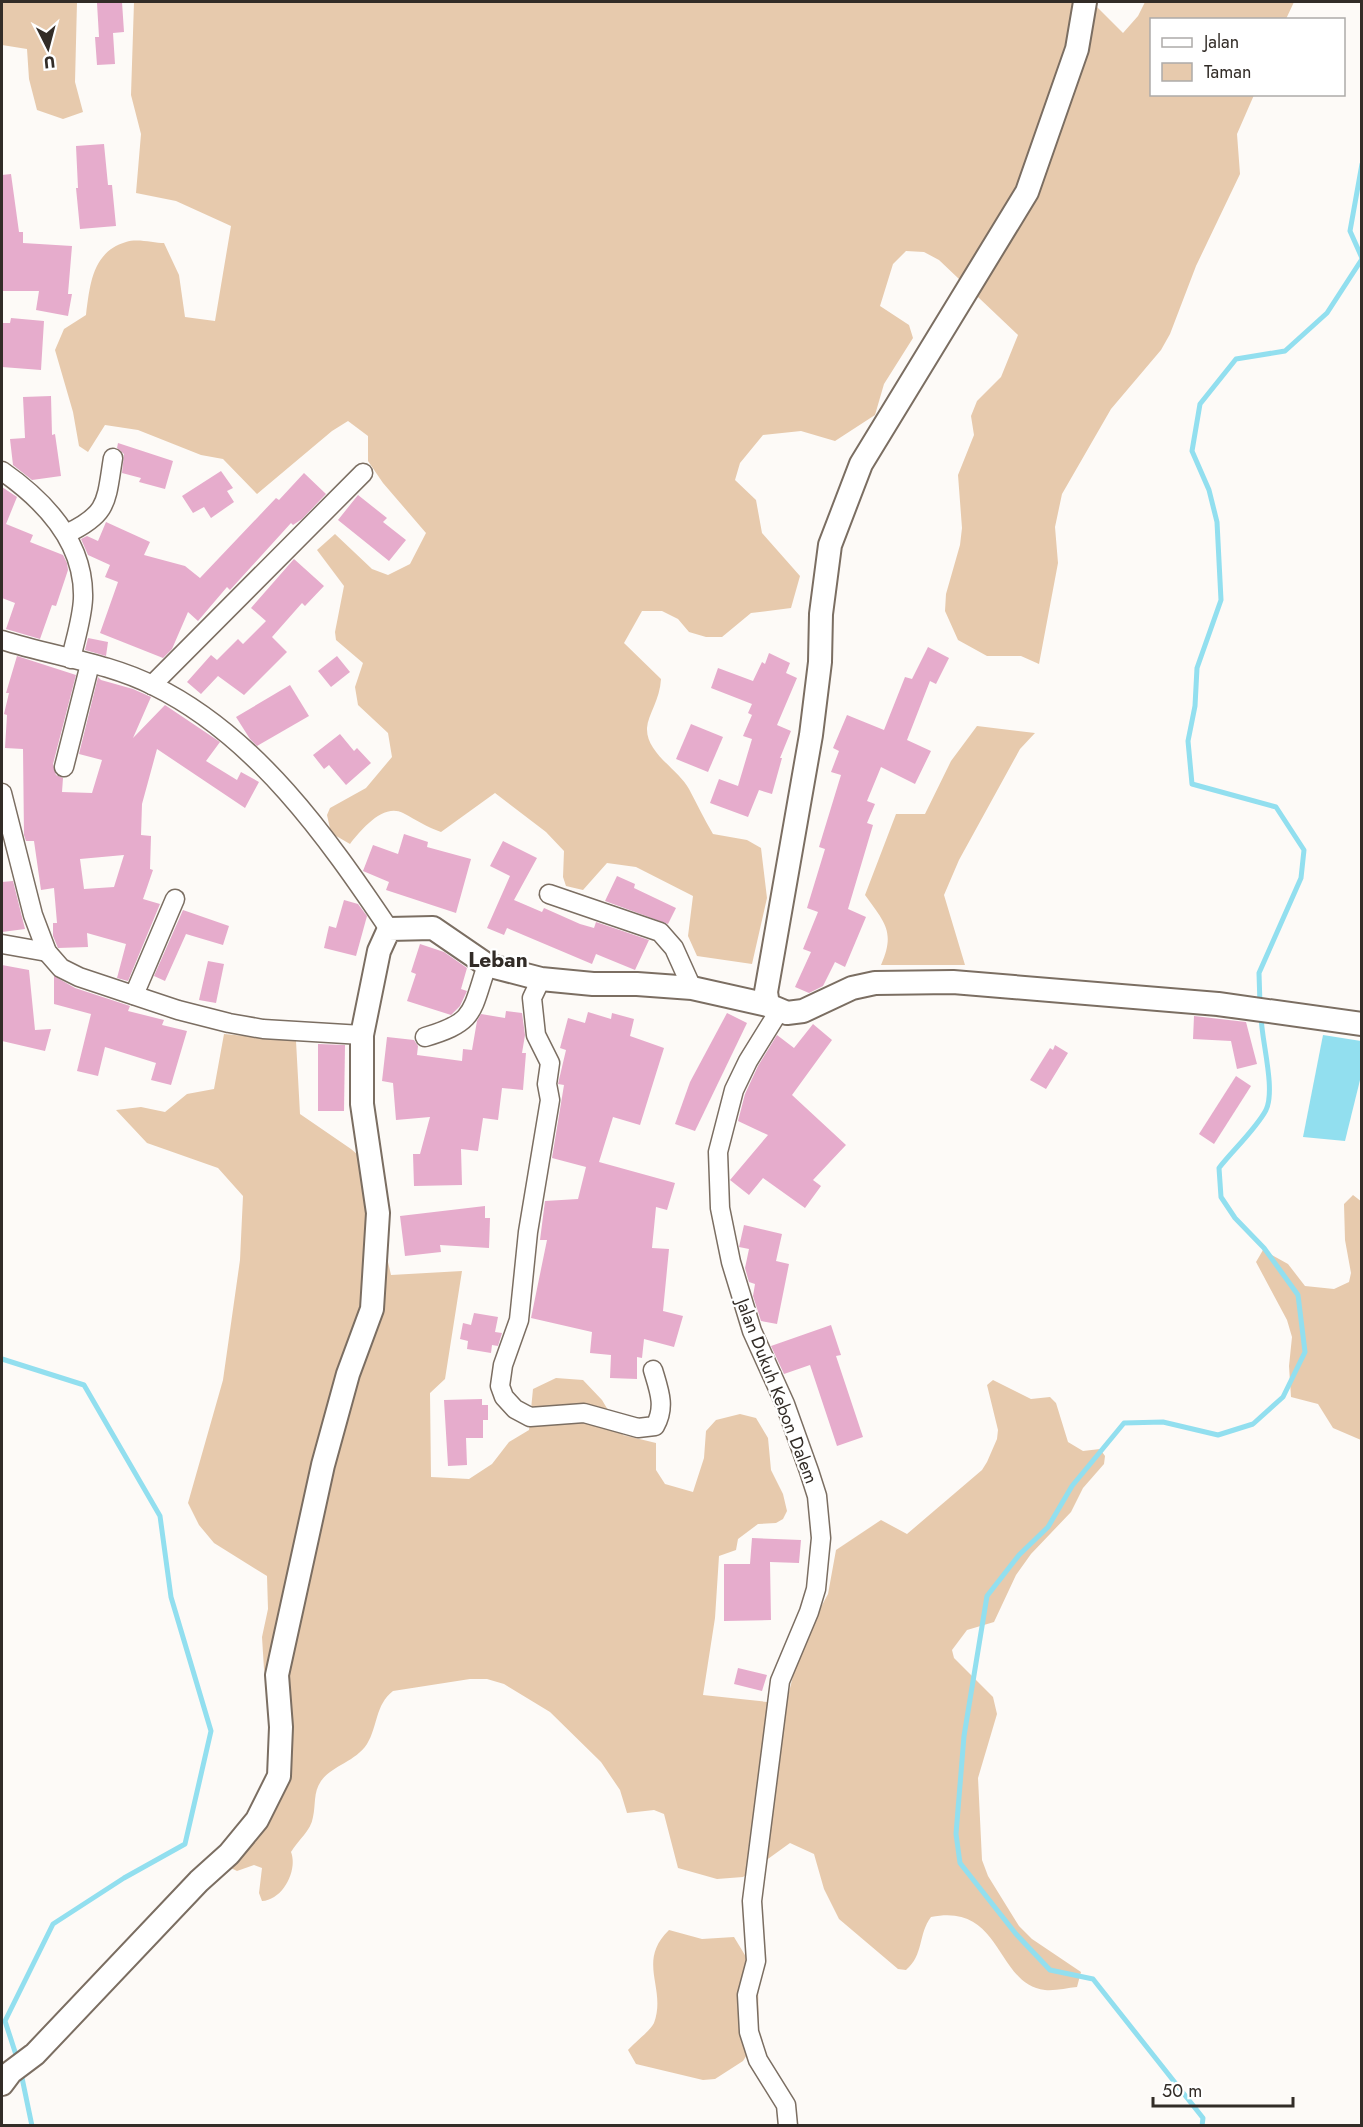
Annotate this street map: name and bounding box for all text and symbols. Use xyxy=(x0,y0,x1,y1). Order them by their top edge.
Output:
north arrow xyxy=(18,18,78,78)
legend xyxy=(1150,18,1345,96)
text: Jalan xyxy=(1202,29,1239,55)
text: U xyxy=(43,50,56,74)
text: Taman xyxy=(1204,59,1251,85)
district label: Leban xyxy=(468,945,528,975)
street label: Jalan Dukuh Kebon Dalem xyxy=(729,1293,824,1487)
scale bar xyxy=(1153,2070,1292,2108)
text: 50 m xyxy=(1162,2078,1202,2104)

